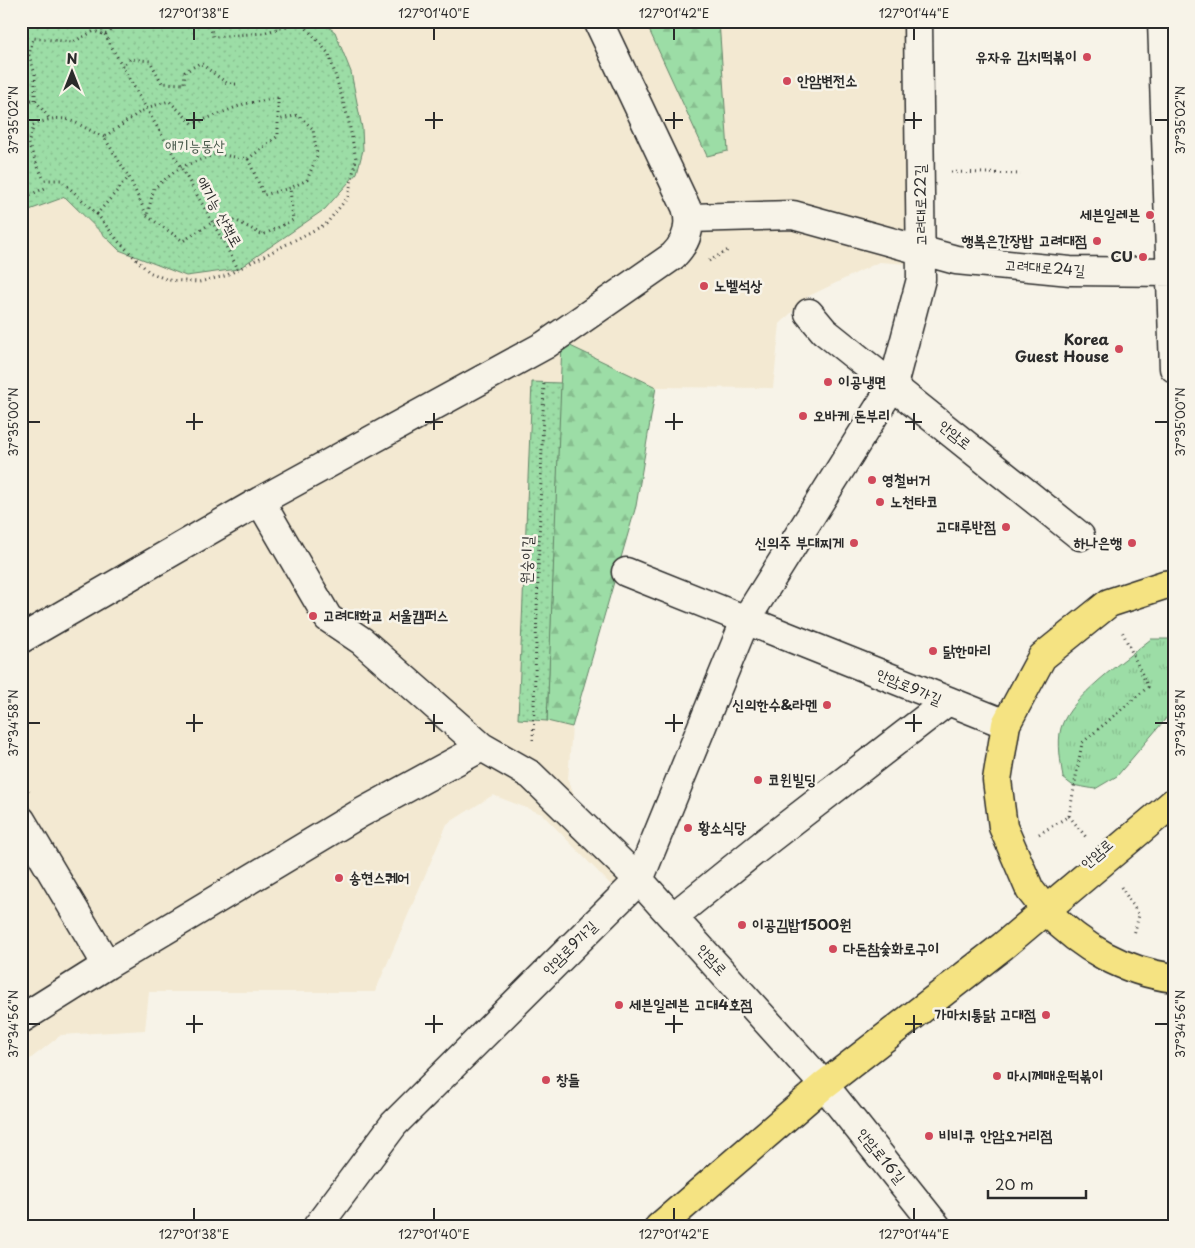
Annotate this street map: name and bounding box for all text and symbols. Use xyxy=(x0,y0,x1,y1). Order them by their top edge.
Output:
text: 127°01'38"E xyxy=(159,4,229,22)
text: 127°01'40"E xyxy=(398,4,470,22)
text: 127°01'42"E xyxy=(639,4,709,22)
text: 127°01'44"E xyxy=(879,4,949,22)
place label: 유자유 김치떡볶이 xyxy=(976,44,1077,67)
north arrow xyxy=(48,48,98,98)
text: N xyxy=(66,48,78,69)
marker: 유자유 김치떡볶이 xyxy=(1081,51,1093,63)
place label: 안암변전소 xyxy=(797,68,857,91)
marker: 안암변전소 xyxy=(781,75,793,87)
text: 37°35'02"N xyxy=(4,86,22,154)
text: 37°35'02"N xyxy=(1171,86,1189,154)
park label: 애기능동산 xyxy=(165,133,225,156)
street label: 고려대로22길 xyxy=(907,164,932,246)
street label: 애기능 산책로 xyxy=(192,172,249,251)
place label: 세븐일레븐 xyxy=(1080,202,1140,225)
marker: 세븐일레븐 xyxy=(1144,209,1156,221)
place label: 행복은간장밥 고려대점 xyxy=(960,228,1087,251)
marker: 행복은간장밥 고려대점 xyxy=(1091,235,1103,247)
place label: CU xyxy=(1111,244,1133,267)
marker: CU xyxy=(1137,251,1149,263)
street label: 고려대로24길 xyxy=(1004,252,1086,281)
place label: 노벨석상 xyxy=(714,273,762,296)
marker: 노벨석상 xyxy=(698,280,710,292)
place label: Korea Guest House xyxy=(1015,327,1110,367)
marker: Korea Guest House xyxy=(1113,343,1125,355)
place label: 이공냉면 xyxy=(838,369,886,392)
marker: 이공냉면 xyxy=(822,376,834,388)
text: 37°35'00"N xyxy=(4,387,22,457)
text: 37°35'00"N xyxy=(1171,387,1189,457)
place label: 오바케 돈부리 xyxy=(813,403,890,426)
marker: 오바케 돈부리 xyxy=(797,410,809,422)
street label: 안암로 xyxy=(935,414,977,454)
place label: 영철버거 xyxy=(882,467,930,490)
marker: 영철버거 xyxy=(866,474,878,486)
place label: 노천타코 xyxy=(890,489,938,512)
marker: 노천타코 xyxy=(874,496,886,508)
place label: 고대루반점 xyxy=(936,514,996,537)
marker: 고대루반점 xyxy=(1000,521,1012,533)
place label: 신의주 부대찌게 xyxy=(755,530,844,553)
place label: 하나은행 xyxy=(1074,530,1122,553)
street label: 원숭이길 xyxy=(513,535,538,584)
marker: 신의주 부대찌게 xyxy=(848,537,860,549)
marker: 하나은행 xyxy=(1126,537,1138,549)
place label: 고려대학교 서울캠퍼스 xyxy=(323,603,449,626)
marker: 고려대학교 서울캠퍼스 xyxy=(307,610,319,622)
place label: 닭한마리 xyxy=(943,638,991,661)
marker: 닭한마리 xyxy=(927,645,939,657)
street label: 안암로9가길 xyxy=(873,662,946,710)
text: 37°34'58"N xyxy=(4,689,22,757)
text: 37°34'58"N xyxy=(1171,689,1189,757)
place label: 신의한수&라멘 xyxy=(732,692,818,715)
marker: 신의한수&라멘 xyxy=(821,699,833,711)
place label: 코윈빌딩 xyxy=(768,767,816,790)
marker: 코윈빌딩 xyxy=(752,774,764,786)
place label: 황소식당 xyxy=(698,815,746,838)
marker: 황소식당 xyxy=(682,822,694,834)
street label: 안암로 xyxy=(1075,832,1117,873)
place label: 송현스퀘어 xyxy=(349,865,409,888)
marker: 송현스퀘어 xyxy=(333,872,345,884)
place label: 이공김밥1500원 xyxy=(752,912,851,935)
street label: 안암로9가길 xyxy=(536,914,602,980)
marker: 이공김밥1500원 xyxy=(736,919,748,931)
place label: 다돈참숯화로구이 xyxy=(843,936,940,959)
street label: 안암로 xyxy=(692,938,734,980)
marker: 다돈참숯화로구이 xyxy=(827,943,839,955)
text: 37°34'56"N xyxy=(4,990,22,1058)
text: 37°34'56"N xyxy=(1171,990,1189,1058)
place label: 세븐일레븐 고대4호점 xyxy=(629,992,753,1015)
marker: 세븐일레븐 고대4호점 xyxy=(613,999,625,1011)
place label: 가마치통닭 고대점 xyxy=(935,1002,1036,1025)
marker: 가마치통닭 고대점 xyxy=(1040,1009,1052,1021)
place label: 마시께매운떡볶이 xyxy=(1007,1063,1104,1086)
place label: 창들 xyxy=(556,1067,580,1090)
marker: 마시께매운떡볶이 xyxy=(991,1070,1003,1082)
marker: 창들 xyxy=(540,1074,552,1086)
street label: 안암로16길 xyxy=(853,1122,912,1188)
place label: 비비큐 안암오거리점 xyxy=(939,1123,1052,1146)
marker: 비비큐 안암오거리점 xyxy=(923,1130,935,1142)
scale bar xyxy=(988,1168,1085,1200)
text: 20 m xyxy=(995,1172,1034,1195)
text: 127°01'38"E xyxy=(159,1225,229,1243)
text: 127°01'40"E xyxy=(398,1225,470,1243)
text: 127°01'42"E xyxy=(639,1225,709,1243)
text: 127°01'44"E xyxy=(879,1225,949,1243)

